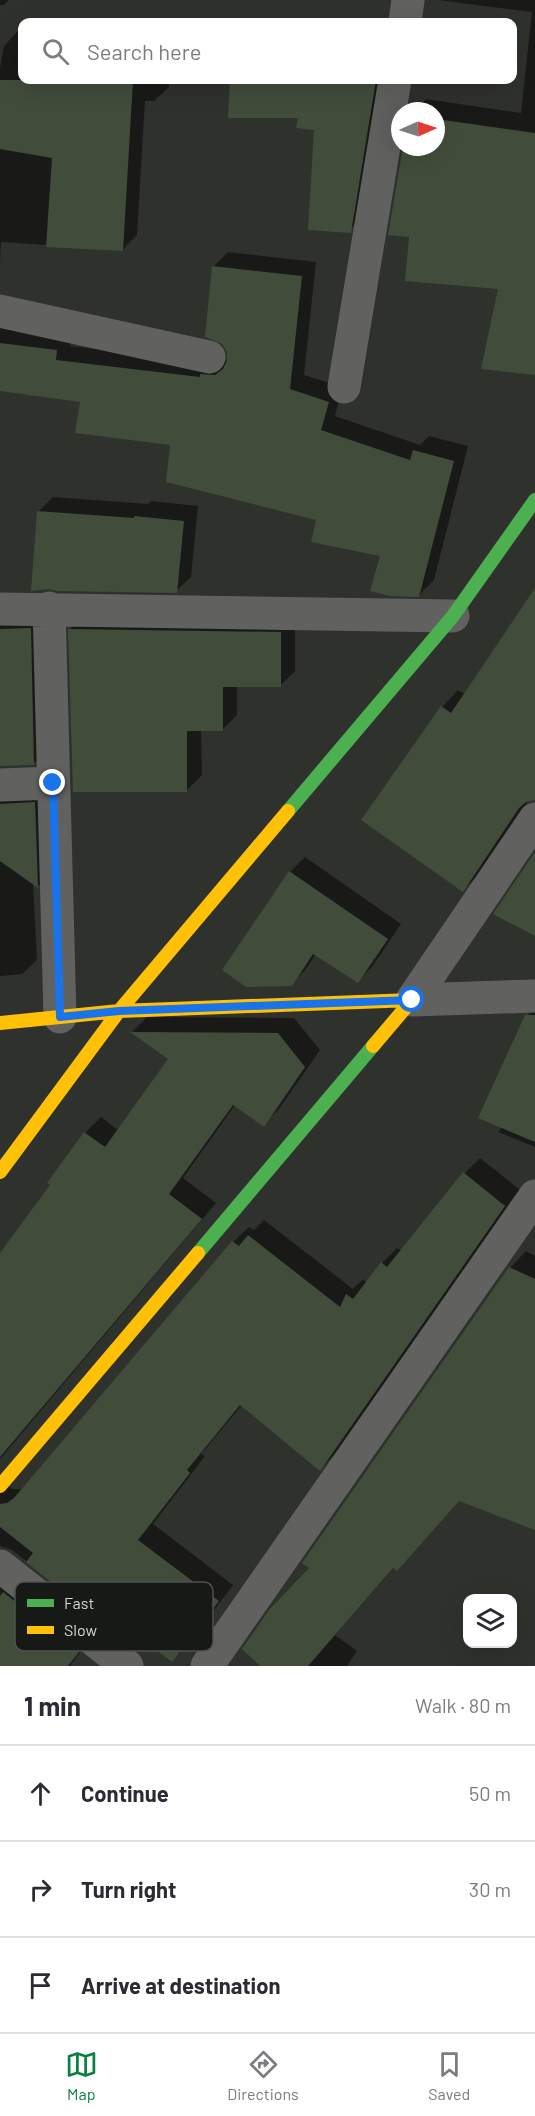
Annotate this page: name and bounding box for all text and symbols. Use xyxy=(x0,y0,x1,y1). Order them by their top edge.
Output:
search box xyxy=(18,18,517,84)
icon: search xyxy=(39,35,72,68)
text: Search here xyxy=(87,38,201,64)
north arrow xyxy=(391,102,445,156)
route end xyxy=(39,769,65,795)
route start xyxy=(398,986,424,1012)
legend xyxy=(15,1582,213,1651)
text: Fast xyxy=(64,1593,94,1612)
map controls xyxy=(463,1594,517,1648)
button: layers xyxy=(463,1594,517,1648)
text: Slow xyxy=(64,1620,97,1639)
text: 1 min xyxy=(24,1690,81,1721)
text: Walk · 80 m xyxy=(415,1693,511,1717)
icon: ahead xyxy=(24,1777,57,1810)
text: Continue xyxy=(81,1780,169,1806)
text: 50 m xyxy=(469,1781,511,1805)
icon: right xyxy=(24,1873,57,1906)
text: Turn right xyxy=(81,1876,176,1902)
text: 30 m xyxy=(469,1877,511,1901)
icon: arrive xyxy=(24,1969,57,2002)
text: Arrive at destination xyxy=(81,1972,280,1998)
tab: Map xyxy=(65,2048,98,2103)
tab: Directions xyxy=(227,2048,299,2103)
tab: Saved xyxy=(428,2048,470,2103)

